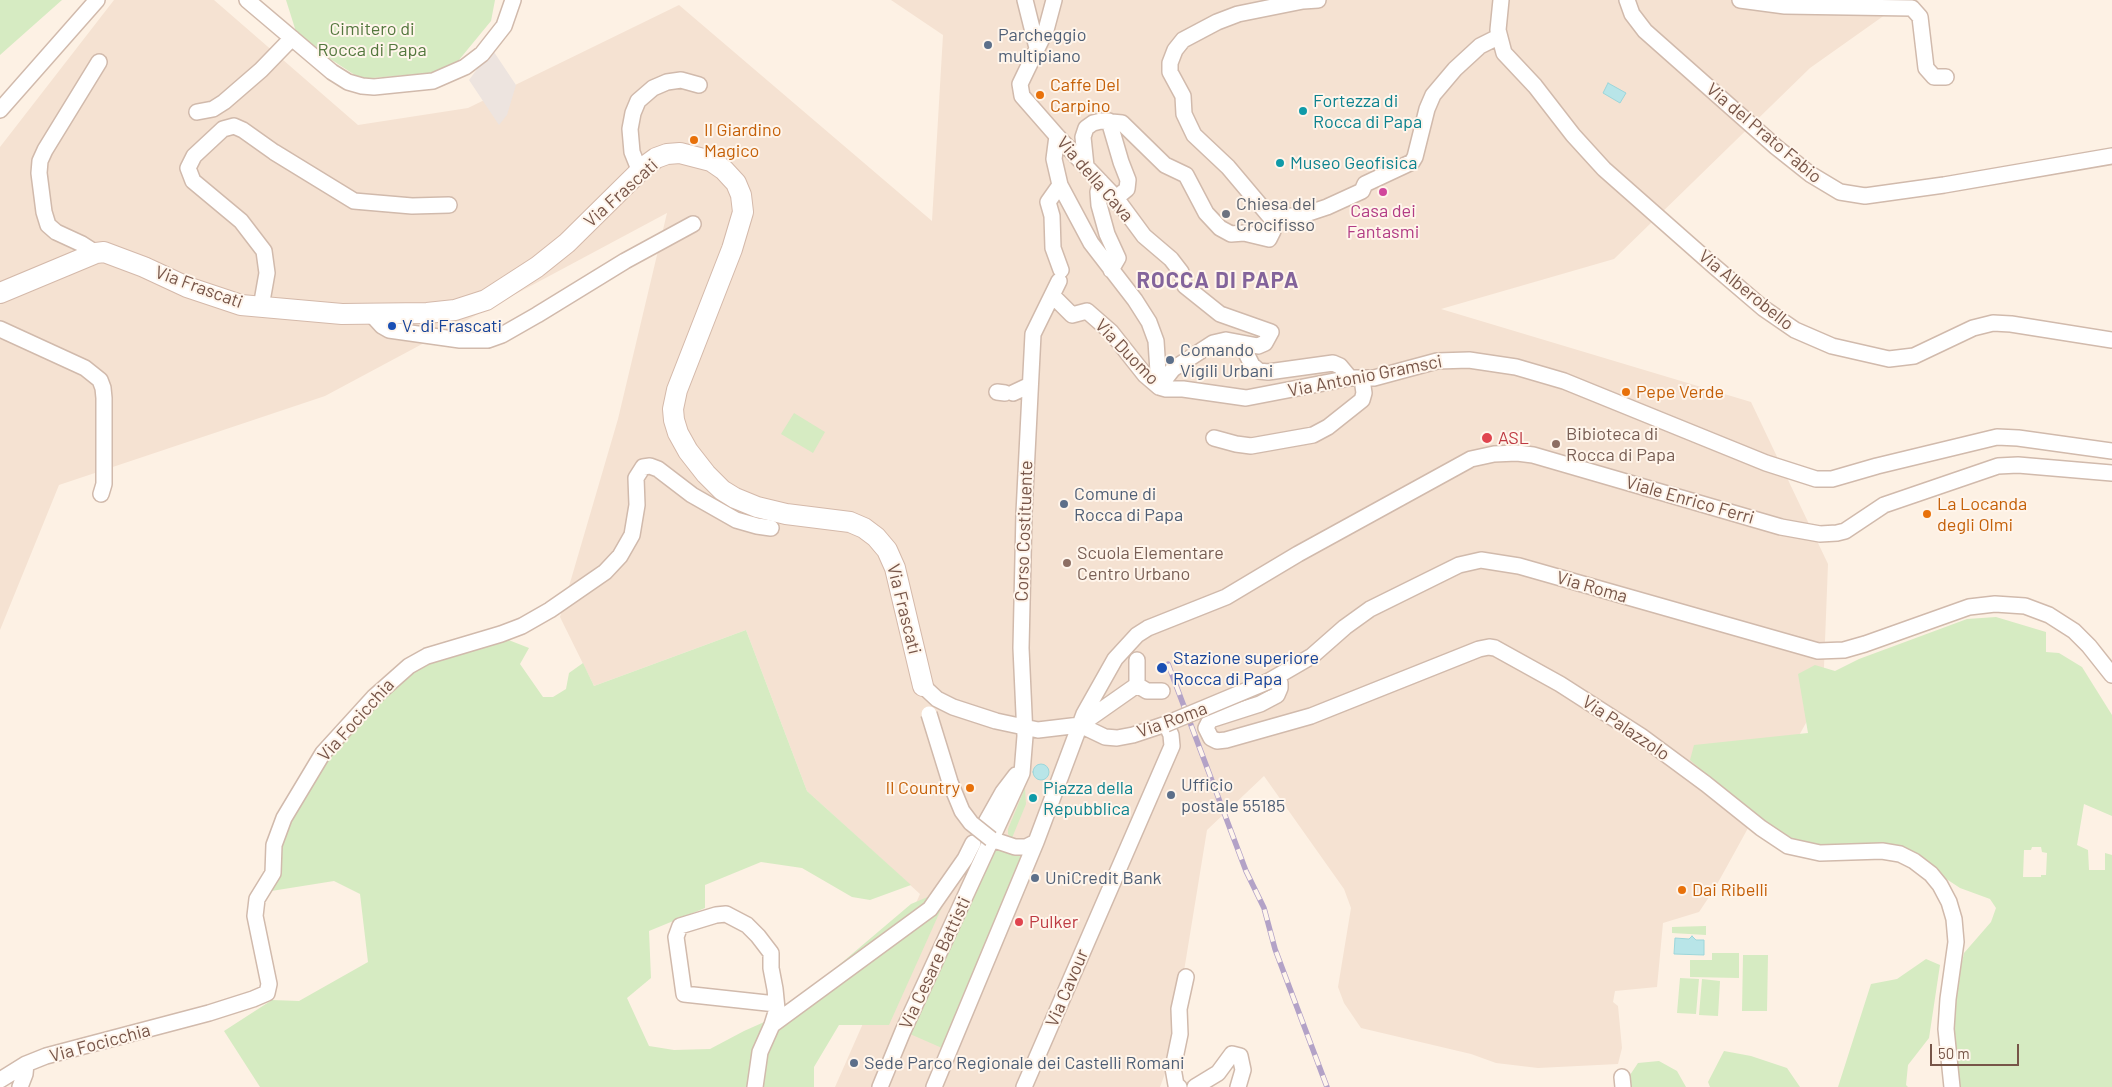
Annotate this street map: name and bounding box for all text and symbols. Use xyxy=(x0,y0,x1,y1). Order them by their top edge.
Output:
park label: Cimitero di Rocca di Papa xyxy=(317,18,427,60)
place label: Parcheggio multipiano xyxy=(998,24,1086,66)
marker: Parcheggio multipiano xyxy=(982,39,994,51)
place label: Caffe Del Carpino xyxy=(1050,74,1120,116)
street label: Via del Prato Fabio xyxy=(1702,78,1826,188)
marker: Caffe Del Carpino xyxy=(1034,89,1046,101)
place label: Fortezza di Rocca di Papa xyxy=(1313,90,1422,132)
marker: Fortezza di Rocca di Papa xyxy=(1297,105,1309,117)
place label: Il Giardino Magico xyxy=(704,119,781,162)
street label: Via della Cava xyxy=(1052,132,1138,226)
marker: Il Giardino Magico xyxy=(688,134,700,146)
place label: Museo Geofisica xyxy=(1290,152,1417,174)
street label: Via Frascati xyxy=(580,154,662,232)
marker: Museo Geofisica xyxy=(1274,157,1286,169)
marker: Casa dei Fantasmi xyxy=(1377,186,1389,198)
place label: Chiesa del Crocifisso xyxy=(1236,193,1316,235)
place label: Casa dei Fantasmi xyxy=(1347,200,1419,242)
marker: Chiesa del Crocifisso xyxy=(1220,208,1232,220)
street label: Via Alberobello xyxy=(1694,245,1798,335)
street label: Via Frascati xyxy=(152,261,246,313)
district label: ROCCA DI PAPA xyxy=(1135,268,1301,294)
place label: V. di Frascati xyxy=(402,315,502,337)
street label: Via Duomo xyxy=(1090,315,1164,389)
marker: V. di Frascati xyxy=(386,320,398,332)
place label: Comando Vigili Urbani xyxy=(1180,339,1273,382)
street label: Via Antonio Gramsci xyxy=(1286,350,1444,402)
marker: Comando Vigili Urbani xyxy=(1164,354,1176,366)
place label: Pepe Verde xyxy=(1636,381,1724,403)
marker: Pepe Verde xyxy=(1620,386,1632,398)
place label: Bibioteca di Rocca di Papa xyxy=(1566,423,1675,466)
place label: ASL xyxy=(1498,427,1529,449)
marker: ASL xyxy=(1480,431,1494,445)
marker: Bibioteca di Rocca di Papa xyxy=(1550,438,1562,450)
street label: Corso Costituente xyxy=(1011,460,1037,602)
street label: Viale Enrico Ferri xyxy=(1623,471,1757,529)
place label: Comune di Rocca di Papa xyxy=(1074,483,1183,526)
place label: La Locanda degli Olmi xyxy=(1937,493,2027,536)
marker: Comune di Rocca di Papa xyxy=(1058,498,1070,510)
marker: La Locanda degli Olmi xyxy=(1921,508,1933,520)
place label: Scuola Elementare Centro Urbano xyxy=(1077,542,1224,584)
marker: Scuola Elementare Centro Urbano xyxy=(1061,557,1073,569)
street label: Via Frascati xyxy=(882,562,926,656)
street label: Via Roma xyxy=(1554,567,1630,607)
place label: Stazione superiore Rocca di Papa xyxy=(1173,647,1319,690)
marker: Stazione superiore Rocca di Papa xyxy=(1155,661,1169,675)
street label: Via Focicchia xyxy=(313,674,399,766)
street label: Via Palazzolo xyxy=(1578,691,1674,765)
street label: Via Roma xyxy=(1134,697,1210,743)
place label: Ufficio postale 55185 xyxy=(1181,774,1285,816)
place label: Il Country xyxy=(886,777,960,799)
place label: Piazza della Repubblica xyxy=(1043,777,1133,820)
marker: Il Country xyxy=(964,782,976,794)
marker: Ufficio postale 55185 xyxy=(1165,789,1177,801)
marker: Piazza della Repubblica xyxy=(1027,792,1039,804)
place label: UniCredit Bank xyxy=(1045,867,1162,889)
marker: UniCredit Bank xyxy=(1029,872,1041,884)
place label: Dai Ribelli xyxy=(1692,879,1768,901)
marker: Dai Ribelli xyxy=(1676,884,1688,896)
street label: Via Cesare Battisti xyxy=(895,893,975,1033)
place label: Pulker xyxy=(1029,911,1078,933)
marker: Pulker xyxy=(1013,916,1025,928)
street label: Via Cavour xyxy=(1041,946,1093,1030)
street label: Via Focicchia xyxy=(47,1019,153,1067)
scale bar xyxy=(1932,1034,2021,1066)
text: 50 m xyxy=(1938,1044,1970,1062)
place label: Sede Parco Regionale dei Castelli Romani xyxy=(864,1052,1185,1074)
marker: Sede Parco Regionale dei Castelli Romani xyxy=(848,1057,860,1069)

